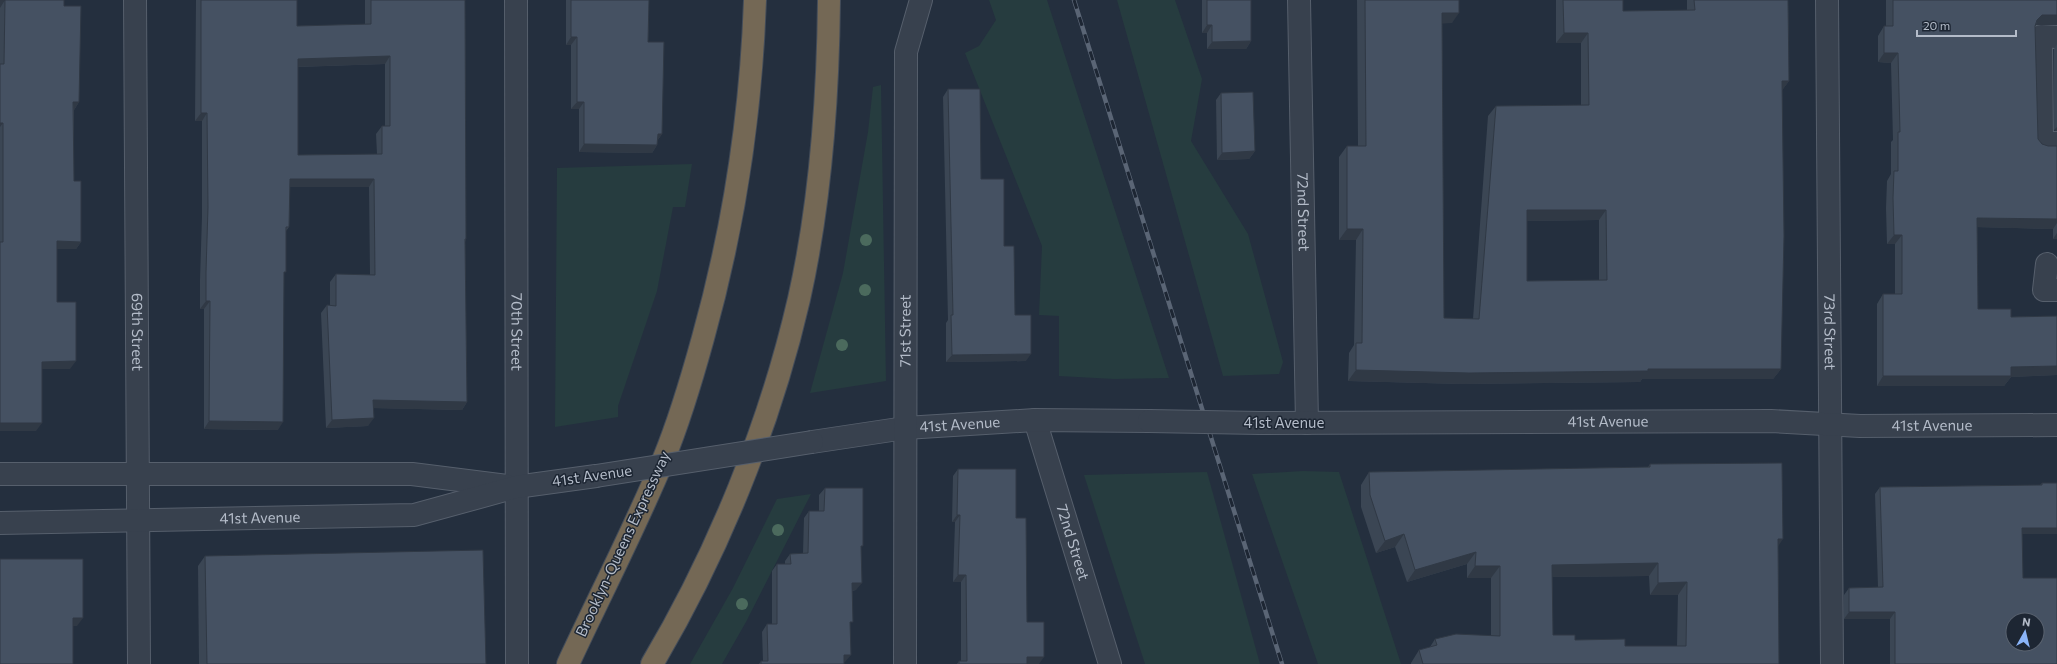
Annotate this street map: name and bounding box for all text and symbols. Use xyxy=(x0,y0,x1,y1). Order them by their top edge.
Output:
scale bar xyxy=(1917,12,2016,38)
text: 20 m xyxy=(1923,18,1950,32)
street label: 72nd Street xyxy=(1294,172,1314,252)
street label: 69th Street xyxy=(129,293,147,371)
street label: 70th Street xyxy=(508,293,527,371)
street label: 73rd Street xyxy=(1821,294,1840,370)
street label: 71st Street xyxy=(895,295,914,367)
street label: 41st Avenue xyxy=(1568,411,1649,430)
street label: 41st Avenue xyxy=(919,412,1001,435)
street label: 41st Avenue xyxy=(1244,413,1324,431)
street label: 41st Avenue xyxy=(1891,415,1972,434)
street label: Brooklyn-Queens Expressway xyxy=(571,448,673,639)
street label: 41st Avenue xyxy=(551,460,633,490)
street label: 72nd Street xyxy=(1053,502,1094,582)
street label: 41st Avenue xyxy=(219,507,301,527)
north arrow xyxy=(2005,612,2045,652)
text: N xyxy=(2021,615,2031,629)

